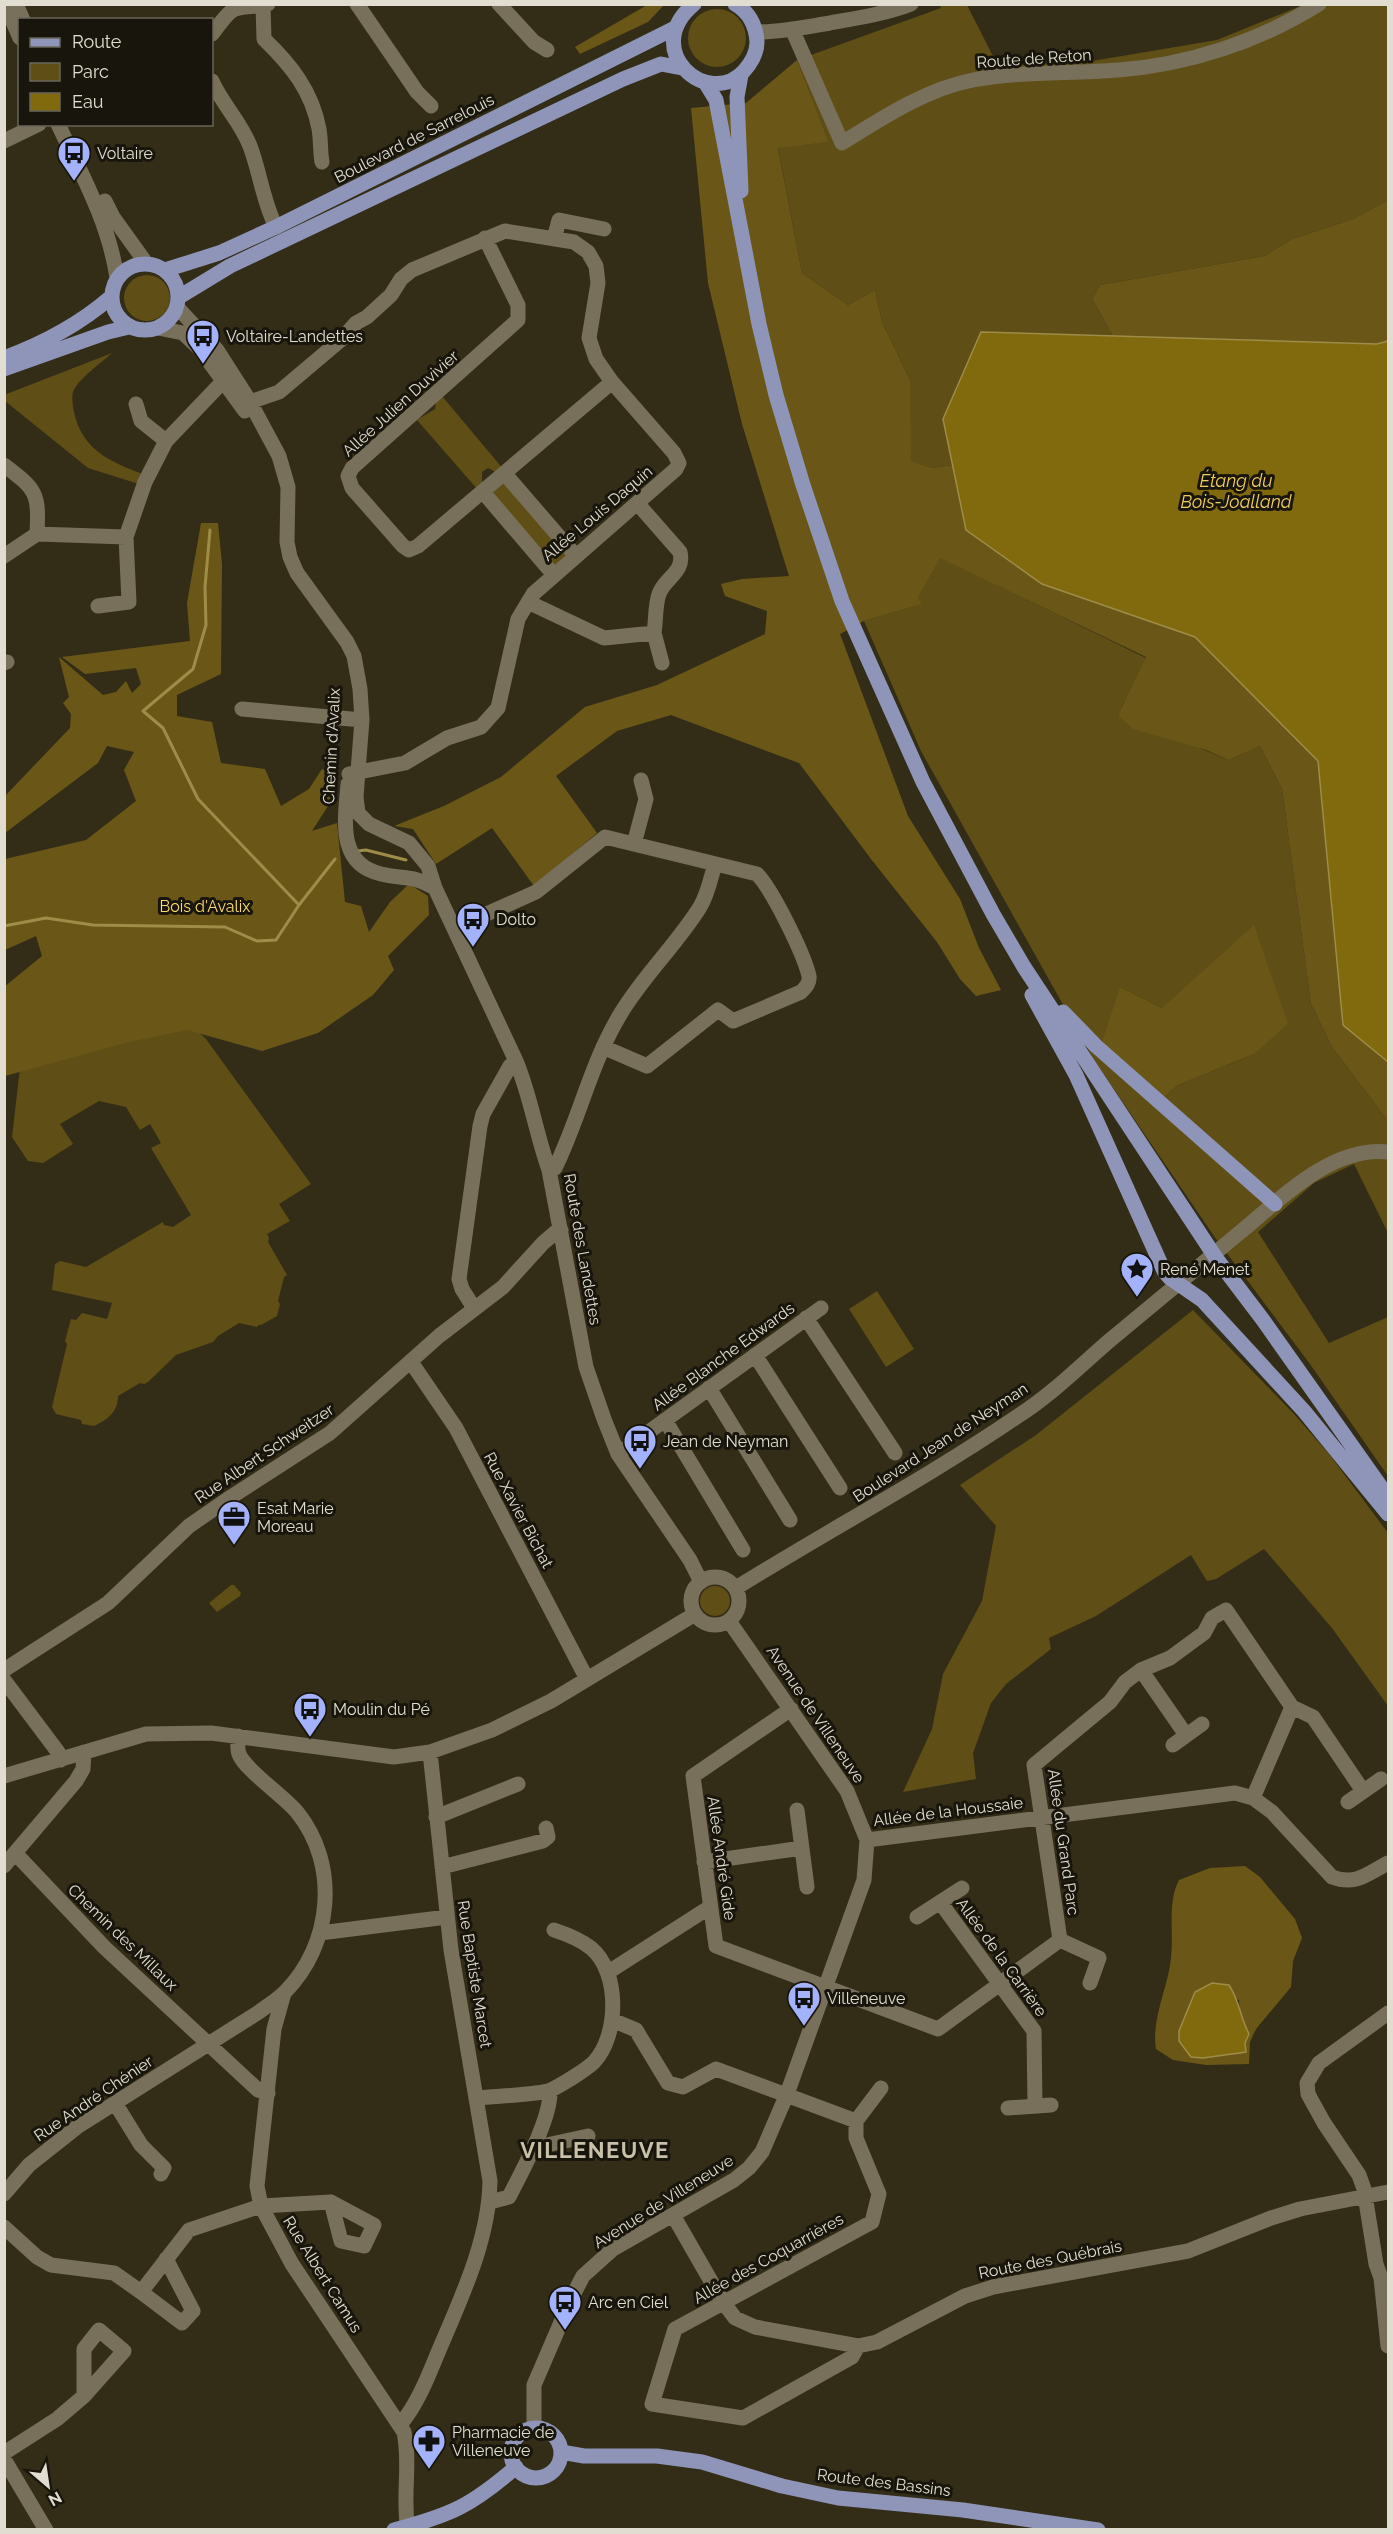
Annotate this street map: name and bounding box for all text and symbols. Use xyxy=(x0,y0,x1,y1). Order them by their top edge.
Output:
legend xyxy=(18,18,213,126)
text: Route xyxy=(72,31,122,52)
street label: Route de Reton xyxy=(976,45,1092,72)
text: Parc xyxy=(72,61,109,82)
street label: Boulevard de Sarrelouis xyxy=(331,90,497,187)
text: Eau xyxy=(72,91,103,112)
bus stop icon: Voltaire xyxy=(56,135,92,182)
place label: Voltaire xyxy=(97,144,153,163)
bus stop icon: Voltaire-Landettes xyxy=(185,318,221,365)
place label: Voltaire-Landettes xyxy=(226,327,363,346)
street label: Allée Julien Duvivier xyxy=(338,346,463,461)
street label: Allée Louis Daquin xyxy=(538,462,656,565)
water label: Étang du Bois-Joalland xyxy=(1180,469,1293,512)
street label: Chemin d'Avalix xyxy=(319,687,344,805)
park label: Bois d'Avalix xyxy=(160,897,250,916)
bus stop icon: Dolto xyxy=(455,901,491,948)
place label: Dolto xyxy=(496,910,536,929)
street label: Route des Landettes xyxy=(560,1172,605,1327)
place icon: René Menet xyxy=(1119,1251,1155,1298)
place label: René Menet xyxy=(1160,1260,1250,1279)
street label: Allée Blanche Edwards xyxy=(649,1298,798,1414)
street label: Boulevard Jean de Neyman xyxy=(849,1379,1031,1506)
street label: Rue Albert Schweitzer xyxy=(191,1400,338,1507)
bus stop icon: Jean de Neyman xyxy=(622,1423,658,1470)
place label: Jean de Neyman xyxy=(663,1432,788,1451)
street label: Rue Xavier Bichat xyxy=(480,1449,557,1572)
office icon: Esat Marie Moreau xyxy=(216,1499,252,1546)
place label: Esat Marie Moreau xyxy=(257,1499,334,1536)
street label: Avenue de Villeneuve xyxy=(763,1642,869,1787)
bus stop icon: Moulin du Pé xyxy=(292,1691,328,1738)
place label: Moulin du Pé xyxy=(333,1700,430,1719)
street label: Allée du Grand Parc xyxy=(1044,1768,1083,1917)
street label: Allée de la Houssaie xyxy=(872,1793,1024,1830)
street label: Allée André Gide xyxy=(703,1795,740,1921)
street label: Chemin des Millaux xyxy=(64,1880,181,1995)
street label: Allée de la Carrière xyxy=(952,1894,1051,2020)
street label: Rue Baptiste Marcet xyxy=(453,1899,496,2050)
bus stop icon: Villeneuve xyxy=(786,1980,822,2027)
place label: Villeneuve xyxy=(827,1989,905,2008)
street label: Rue André Chénier xyxy=(30,2051,157,2145)
district label: VILLENEUVE xyxy=(520,2137,670,2163)
street label: Avenue de Villeneuve xyxy=(590,2151,737,2252)
street label: Allée des Coquarrières xyxy=(690,2209,847,2308)
street label: Rue Albert Camus xyxy=(279,2212,366,2336)
street label: Route des Québrais xyxy=(977,2236,1124,2283)
bus stop icon: Arc en Ciel xyxy=(547,2284,583,2331)
place label: Arc en Ciel xyxy=(588,2293,669,2312)
pharmacy icon: Pharmacie de Villeneuve xyxy=(411,2423,447,2470)
place label: Pharmacie de Villeneuve xyxy=(452,2423,554,2460)
north arrow xyxy=(18,2456,78,2516)
street label: Route des Bassins xyxy=(816,2465,952,2500)
text: N xyxy=(45,2487,65,2510)

